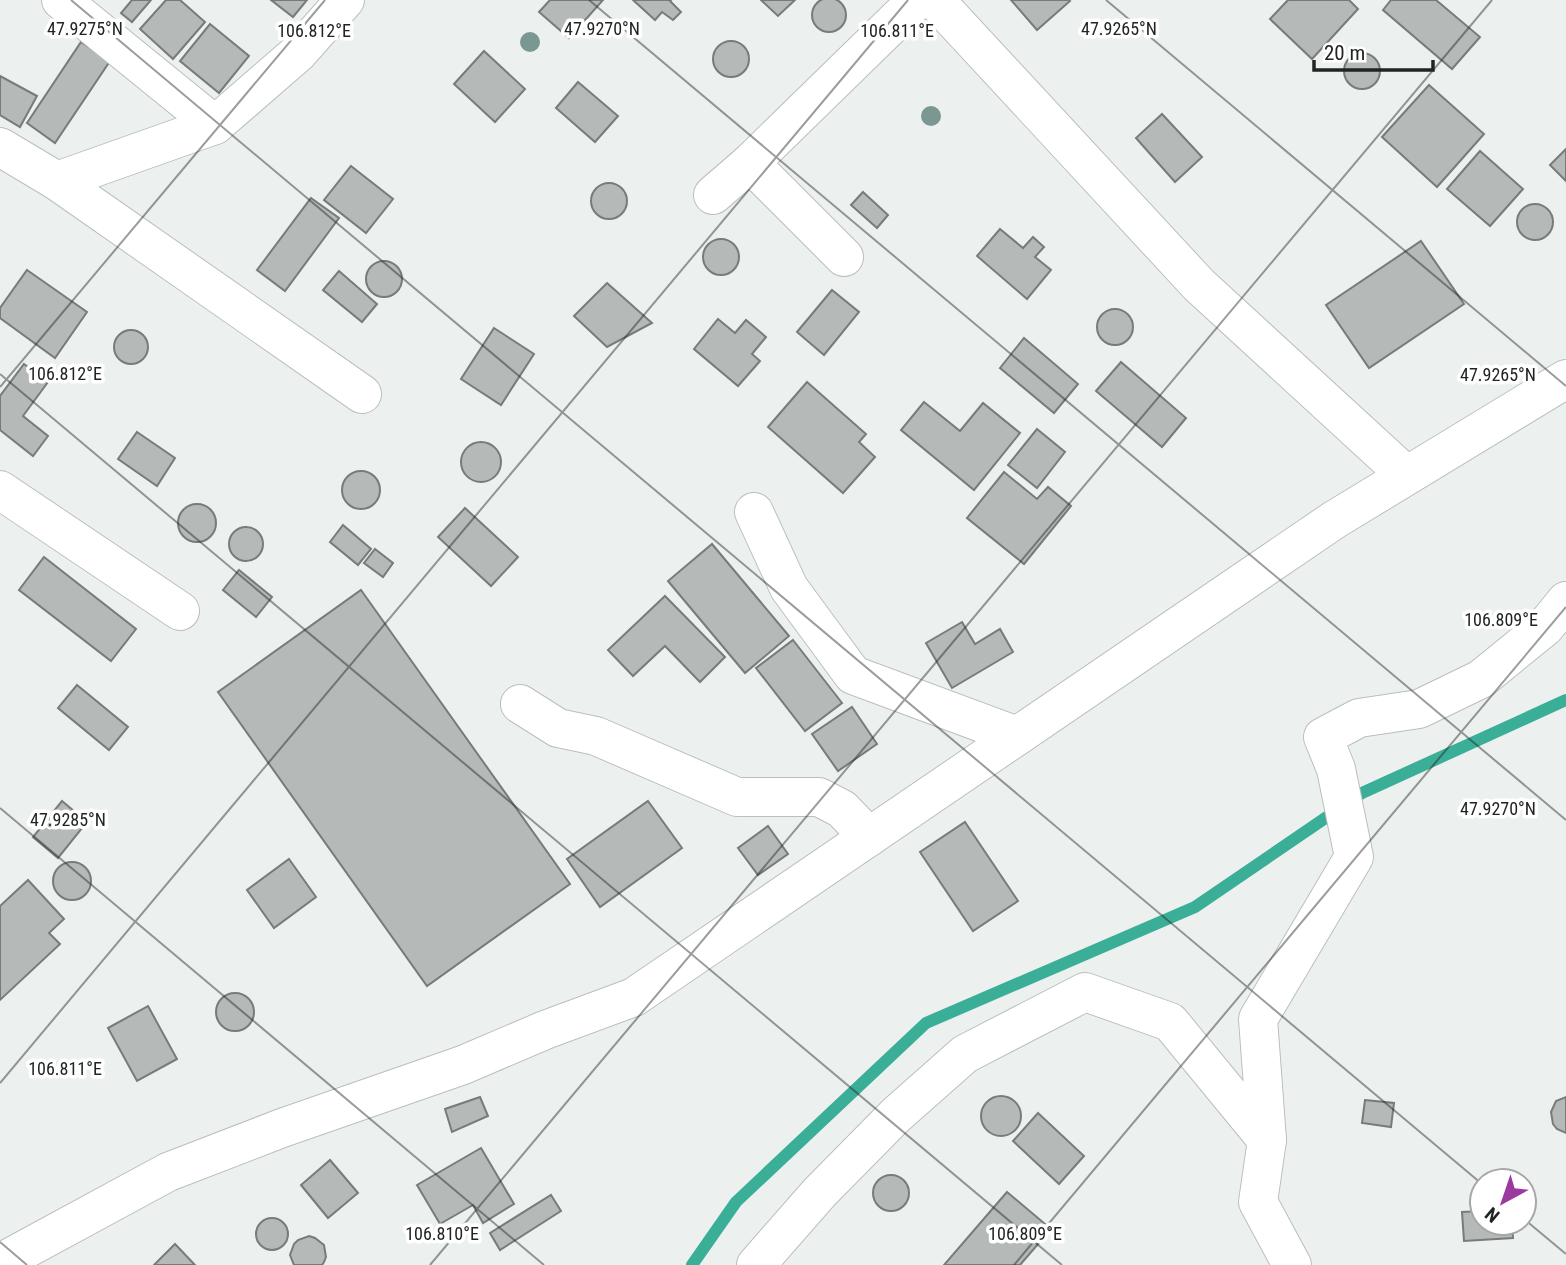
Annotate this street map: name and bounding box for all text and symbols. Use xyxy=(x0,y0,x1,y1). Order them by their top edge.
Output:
text: 47.9275°N xyxy=(47,18,123,39)
text: 47.9270°N xyxy=(564,18,640,39)
text: 47.9265°N xyxy=(1081,18,1157,39)
text: 106.812°E xyxy=(277,20,351,41)
text: 106.811°E xyxy=(860,20,934,41)
scale bar xyxy=(1314,28,1433,72)
text: 20 m xyxy=(1324,41,1365,65)
text: 106.812°E xyxy=(28,363,102,384)
text: 47.9265°N xyxy=(1460,364,1536,385)
text: 106.809°E xyxy=(1464,609,1538,630)
text: 47.9270°N xyxy=(1460,798,1536,819)
text: 47.9285°N xyxy=(30,809,106,830)
text: 106.811°E xyxy=(28,1058,102,1079)
north arrow xyxy=(1468,1167,1538,1237)
text: N xyxy=(1481,1202,1504,1227)
text: 106.810°E xyxy=(405,1223,479,1244)
text: 106.809°E xyxy=(988,1223,1062,1244)

